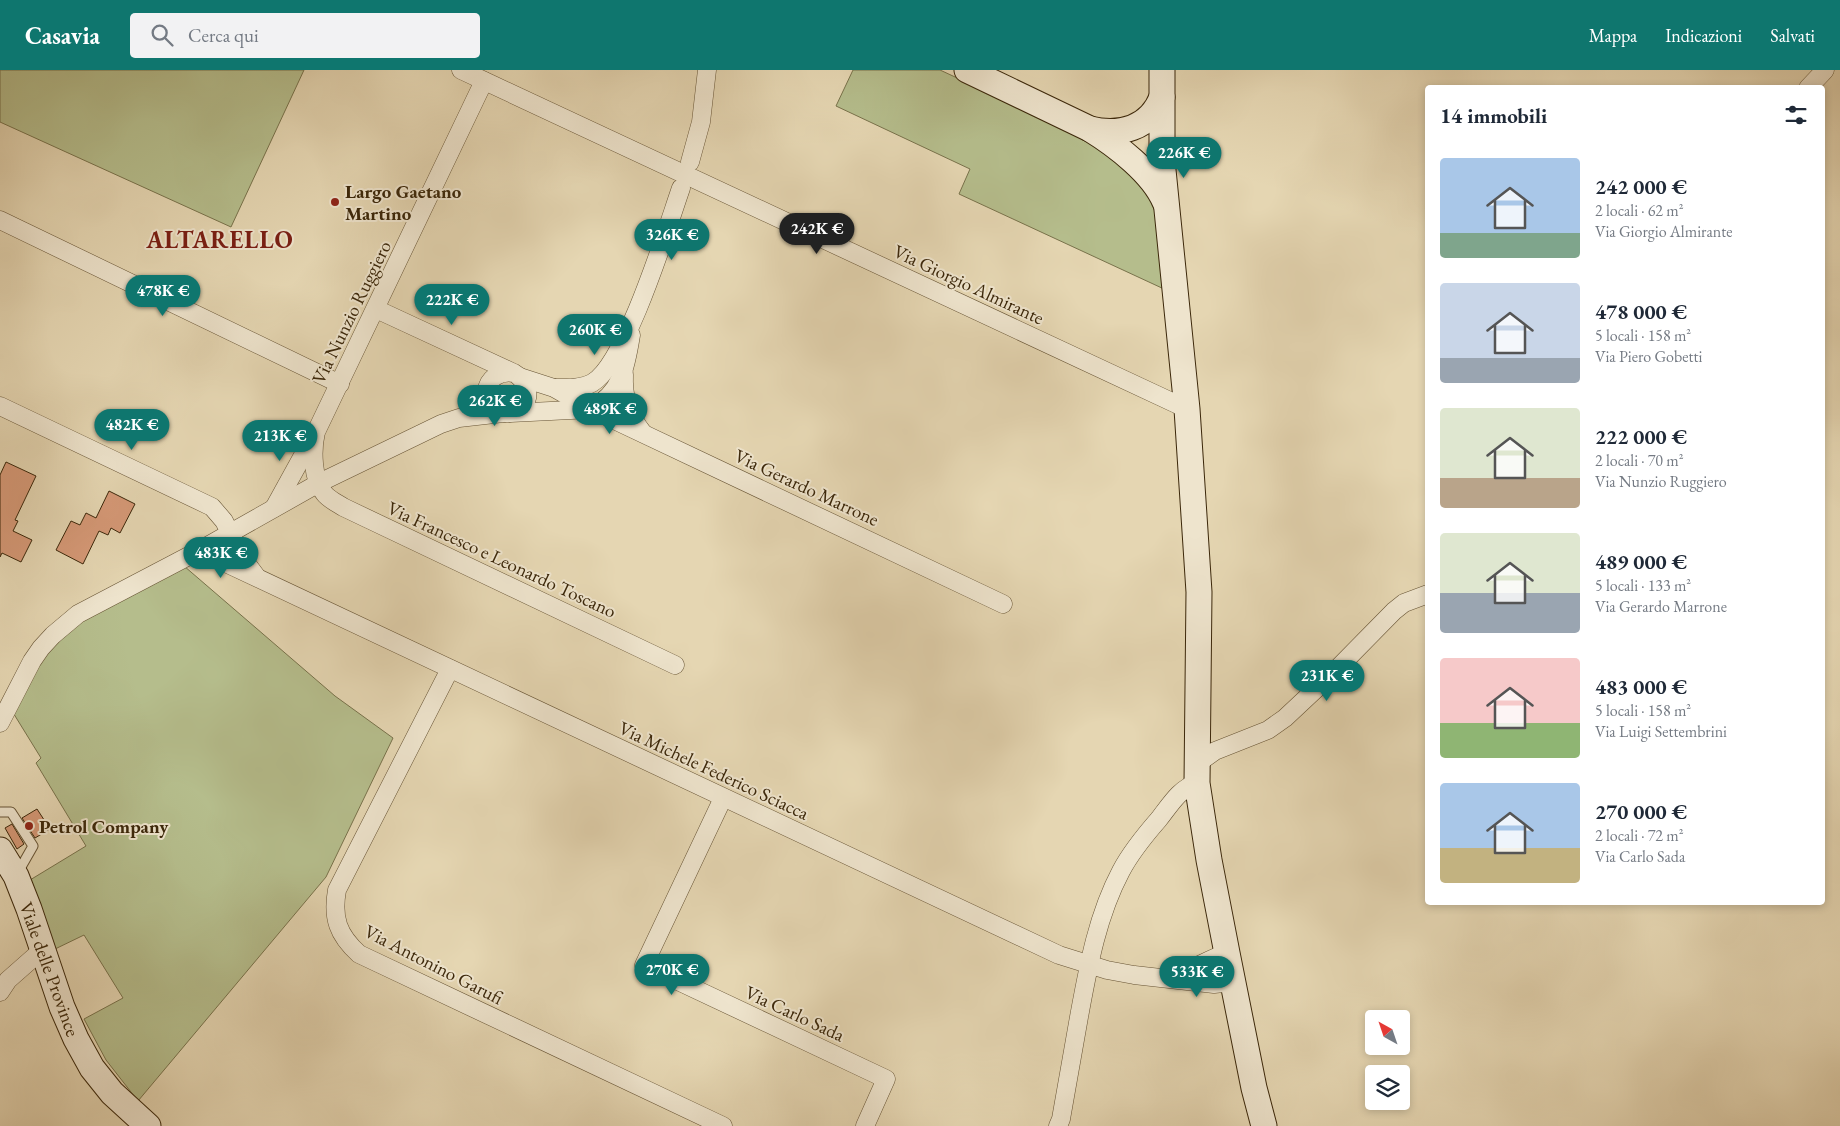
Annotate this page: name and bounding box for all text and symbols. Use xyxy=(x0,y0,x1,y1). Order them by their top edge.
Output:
search box xyxy=(130,13,480,58)
text: Casavia xyxy=(25,20,100,51)
icon: search xyxy=(148,21,176,49)
text: Cerca qui xyxy=(188,23,259,48)
text: Mappa xyxy=(1589,24,1637,47)
text: Indicazioni xyxy=(1665,24,1742,47)
text: Salvati xyxy=(1770,24,1815,47)
icon: filters xyxy=(1782,101,1810,129)
text: 14 immobili xyxy=(1440,102,1547,129)
pin: 226K € xyxy=(1143,136,1225,179)
text: 226K € xyxy=(1157,142,1211,163)
text: 242 000 € xyxy=(1595,173,1687,200)
icon: home xyxy=(1480,178,1540,238)
place label: Largo Gaetano Martino xyxy=(345,179,462,226)
marker: Largo Gaetano Martino xyxy=(329,196,341,208)
text: 2 locali · 62 m² xyxy=(1595,200,1683,221)
pin: 242K € xyxy=(776,212,858,255)
pin: 326K € xyxy=(631,218,713,261)
text: 242K € xyxy=(790,218,844,239)
text: Via Giorgio Almirante xyxy=(1595,221,1733,242)
district label: ALTARELLO xyxy=(145,224,294,255)
text: 326K € xyxy=(645,224,699,245)
street label: Via Nunzio Ruggiero xyxy=(306,236,397,388)
street label: Via Giorgio Almirante xyxy=(890,239,1048,330)
pin: 478K € xyxy=(122,274,204,317)
text: 478K € xyxy=(136,280,190,301)
pin: 222K € xyxy=(411,284,493,326)
text: 222K € xyxy=(425,289,479,310)
text: 478 000 € xyxy=(1595,298,1687,325)
icon: home xyxy=(1480,303,1540,363)
pin: 260K € xyxy=(554,314,636,356)
text: 260K € xyxy=(568,319,622,340)
text: 5 locali · 158 m² xyxy=(1595,325,1691,346)
text: Via Piero Gobetti xyxy=(1595,346,1702,367)
pin: 262K € xyxy=(454,384,536,427)
text: 262K € xyxy=(468,390,522,411)
pin: 489K € xyxy=(569,392,651,435)
text: 489K € xyxy=(583,398,637,419)
pin: 482K € xyxy=(91,408,173,451)
text: 482K € xyxy=(105,414,159,435)
pin: 213K € xyxy=(239,420,321,462)
text: 222 000 € xyxy=(1595,423,1687,450)
text: 213K € xyxy=(253,425,307,446)
icon: home xyxy=(1480,428,1540,488)
street label: Via Gerardo Marrone xyxy=(731,443,883,532)
text: 2 locali · 70 m² xyxy=(1595,450,1683,471)
text: Via Nunzio Ruggiero xyxy=(1595,471,1727,492)
street label: Via Francesco e Leonardo Toscano xyxy=(383,495,620,624)
pin: 483K € xyxy=(180,536,262,579)
text: 483K € xyxy=(194,542,248,563)
text: 489 000 € xyxy=(1595,548,1687,575)
icon: home xyxy=(1480,553,1540,613)
text: 5 locali · 133 m² xyxy=(1595,575,1691,596)
text: Via Gerardo Marrone xyxy=(1595,596,1727,617)
pin: 231K € xyxy=(1286,660,1368,702)
text: 231K € xyxy=(1300,665,1354,686)
text: 483 000 € xyxy=(1595,673,1687,700)
icon: home xyxy=(1480,678,1540,738)
text: 5 locali · 158 m² xyxy=(1595,700,1691,721)
street label: Via Michele Federico Sciacca xyxy=(615,715,813,826)
text: Via Luigi Settembrini xyxy=(1595,721,1727,742)
text: 270 000 € xyxy=(1595,798,1687,825)
icon: home xyxy=(1480,803,1540,863)
place label: Petrol Company xyxy=(39,814,169,839)
marker: Petrol Company xyxy=(23,820,35,832)
text: 2 locali · 72 m² xyxy=(1595,825,1683,846)
text: Via Carlo Sada xyxy=(1595,846,1685,867)
street label: Viale delle Province xyxy=(14,898,85,1040)
street label: Via Antonino Garufi xyxy=(360,919,508,1010)
pin: 270K € xyxy=(631,954,713,996)
pin: 533K € xyxy=(1156,956,1238,998)
text: 270K € xyxy=(645,959,699,980)
text: 533K € xyxy=(1170,961,1224,982)
street label: Via Carlo Sada xyxy=(741,979,849,1048)
north arrow xyxy=(1365,1010,1410,1055)
map controls xyxy=(1365,1010,1410,1110)
button: layers xyxy=(1365,1065,1410,1110)

